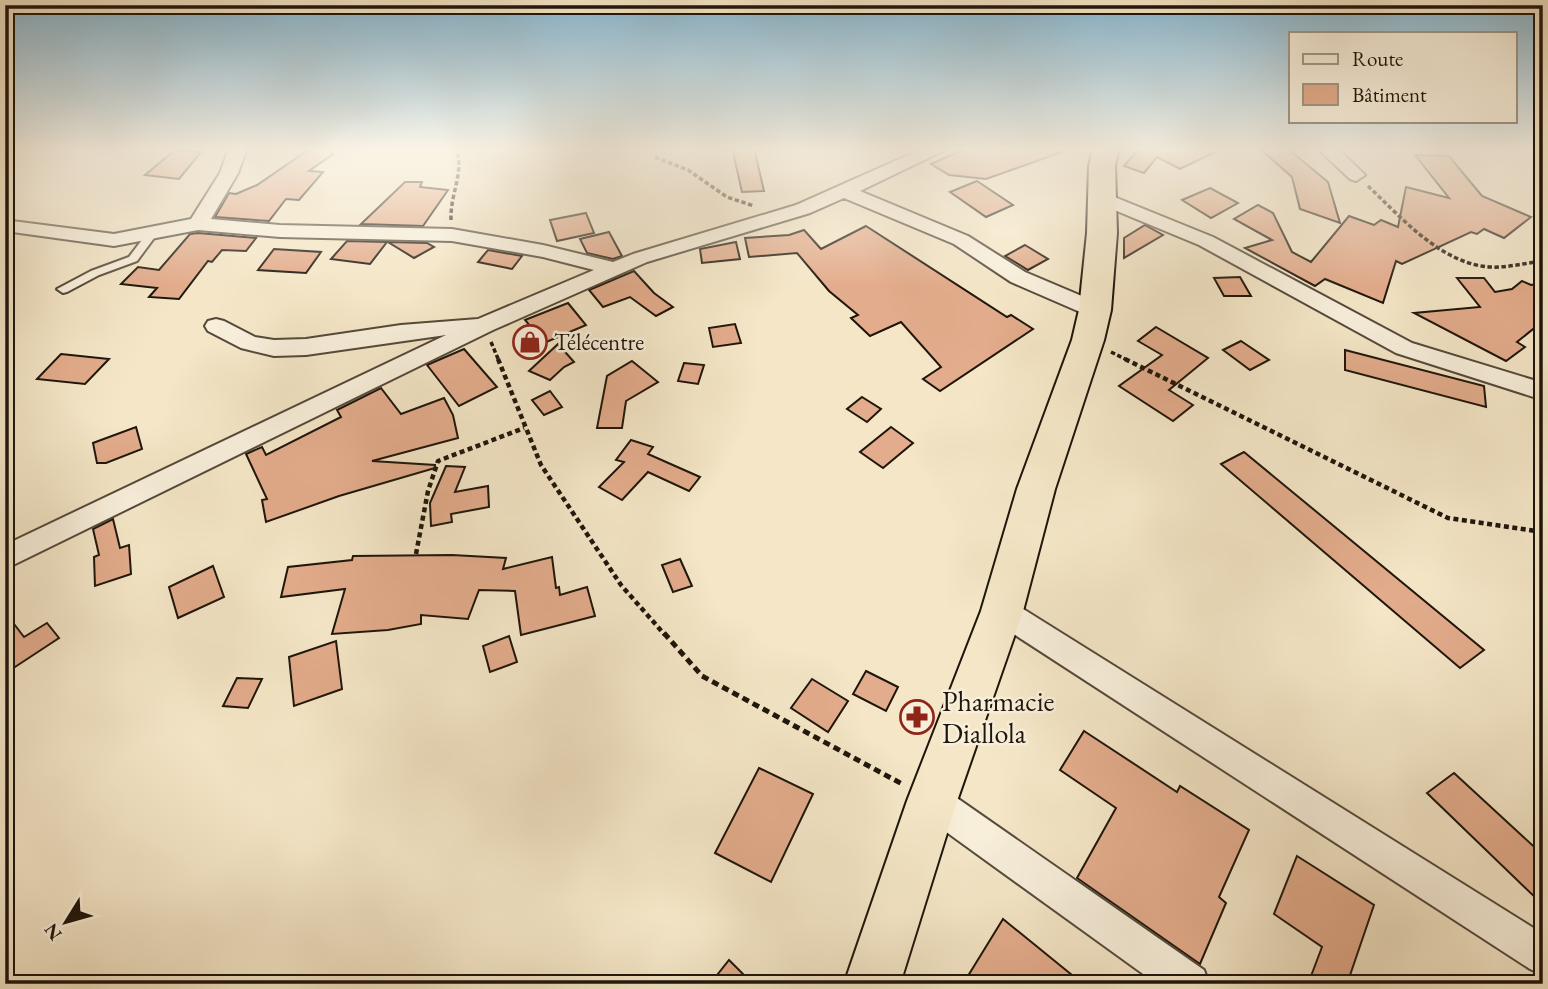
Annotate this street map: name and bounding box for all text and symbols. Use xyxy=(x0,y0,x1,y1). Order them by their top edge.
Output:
legend xyxy=(1289,32,1516,122)
text: Route xyxy=(1352,45,1403,72)
text: Bâtiment xyxy=(1352,81,1427,108)
shop icon: Télécentre xyxy=(511,323,549,361)
place label: Télécentre xyxy=(554,327,644,357)
place label: Pharmacie Diallola xyxy=(942,683,1055,751)
pharmacy icon: Pharmacie Diallola xyxy=(898,698,936,736)
north arrow xyxy=(32,888,102,958)
text: N xyxy=(38,918,67,946)

